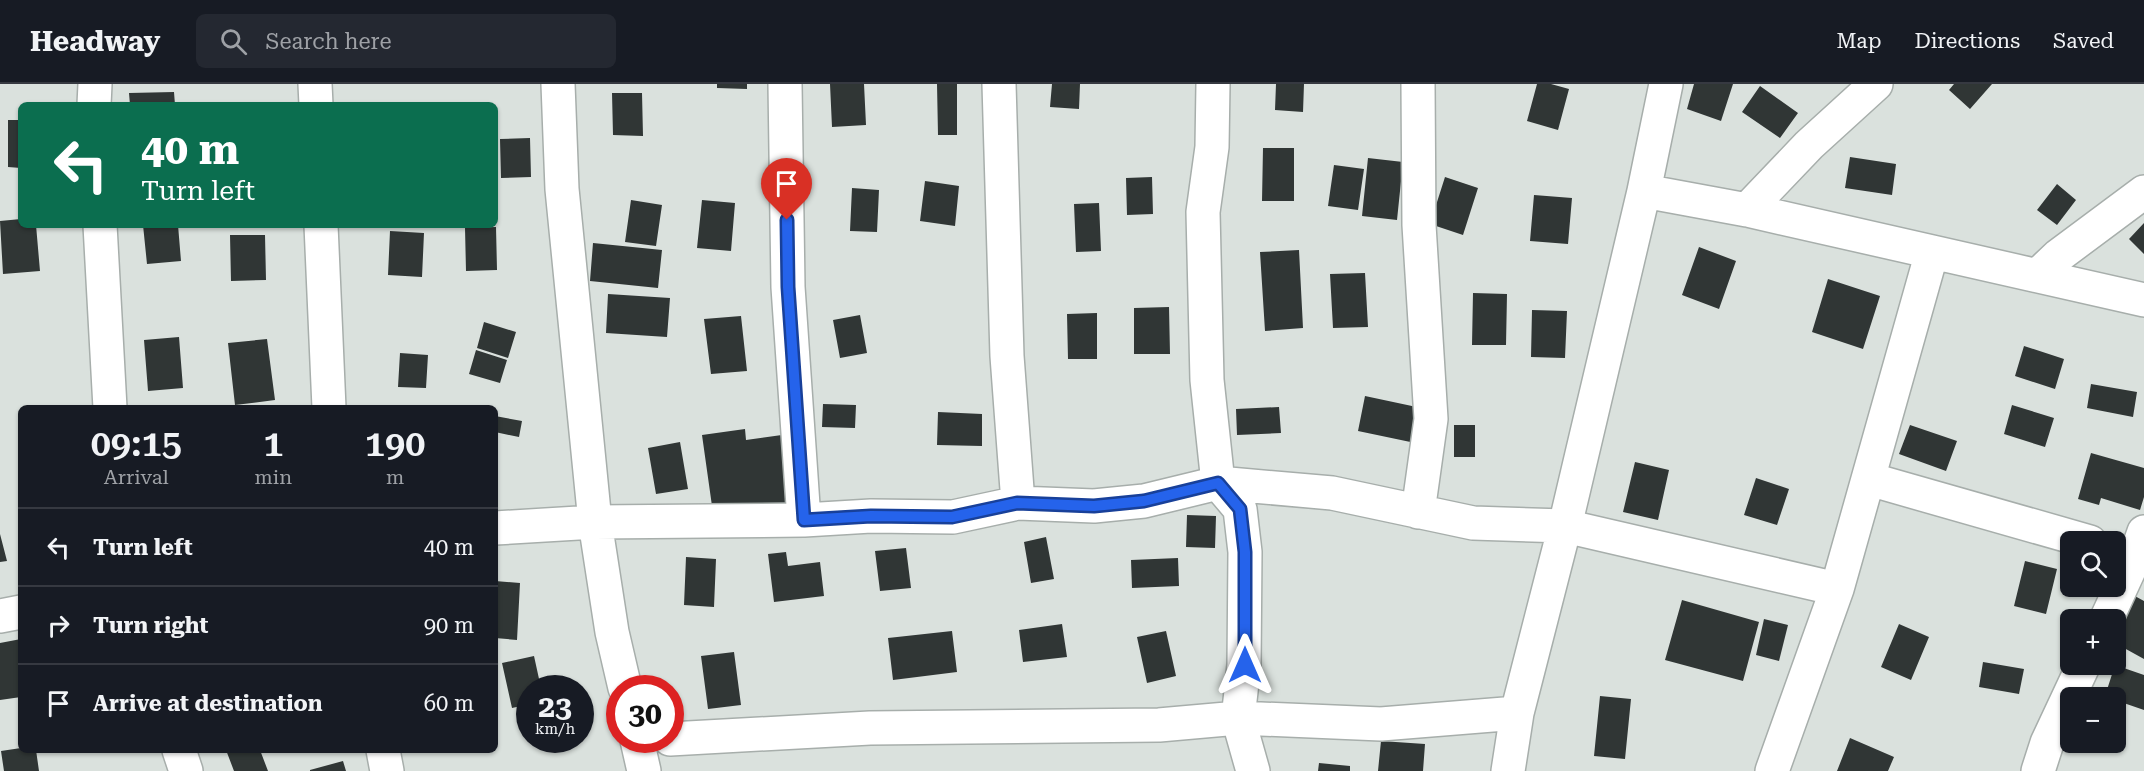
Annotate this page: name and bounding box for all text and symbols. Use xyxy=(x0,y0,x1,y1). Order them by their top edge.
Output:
search box xyxy=(196,14,616,68)
text: Headway xyxy=(30,25,160,58)
icon: search xyxy=(217,25,250,58)
text: Search here xyxy=(265,29,391,54)
text: Map xyxy=(1837,29,1881,53)
text: Directions xyxy=(1914,29,2020,53)
text: Saved xyxy=(2053,29,2114,53)
text: 40 m xyxy=(141,125,239,174)
icon: left xyxy=(42,126,120,204)
pin xyxy=(761,158,812,220)
icon: arrive xyxy=(770,167,803,200)
text: Turn left xyxy=(141,175,255,207)
text: 09:15 xyxy=(91,423,182,465)
text: 1 xyxy=(263,423,283,465)
text: 190 xyxy=(365,423,425,465)
text: Arrival xyxy=(104,465,169,489)
text: min xyxy=(255,465,292,489)
text: m xyxy=(386,465,404,489)
icon: left xyxy=(42,531,75,564)
map controls xyxy=(2060,531,2126,753)
button: search xyxy=(2060,531,2126,597)
text: Turn left xyxy=(93,535,193,560)
text: 40 m xyxy=(424,535,474,560)
icon: right xyxy=(42,609,75,642)
button: + xyxy=(2060,609,2126,675)
text: Turn right xyxy=(93,613,208,638)
text: 90 m xyxy=(424,613,474,638)
position arrow xyxy=(1213,633,1277,697)
speed limit sign: 30 xyxy=(606,675,684,753)
icon: arrive xyxy=(42,687,75,720)
button: − xyxy=(2060,687,2126,753)
text: 23 xyxy=(538,689,572,724)
text: Arrive at destination xyxy=(93,691,322,716)
text: 60 m xyxy=(424,691,474,716)
text: km/h xyxy=(535,720,575,738)

